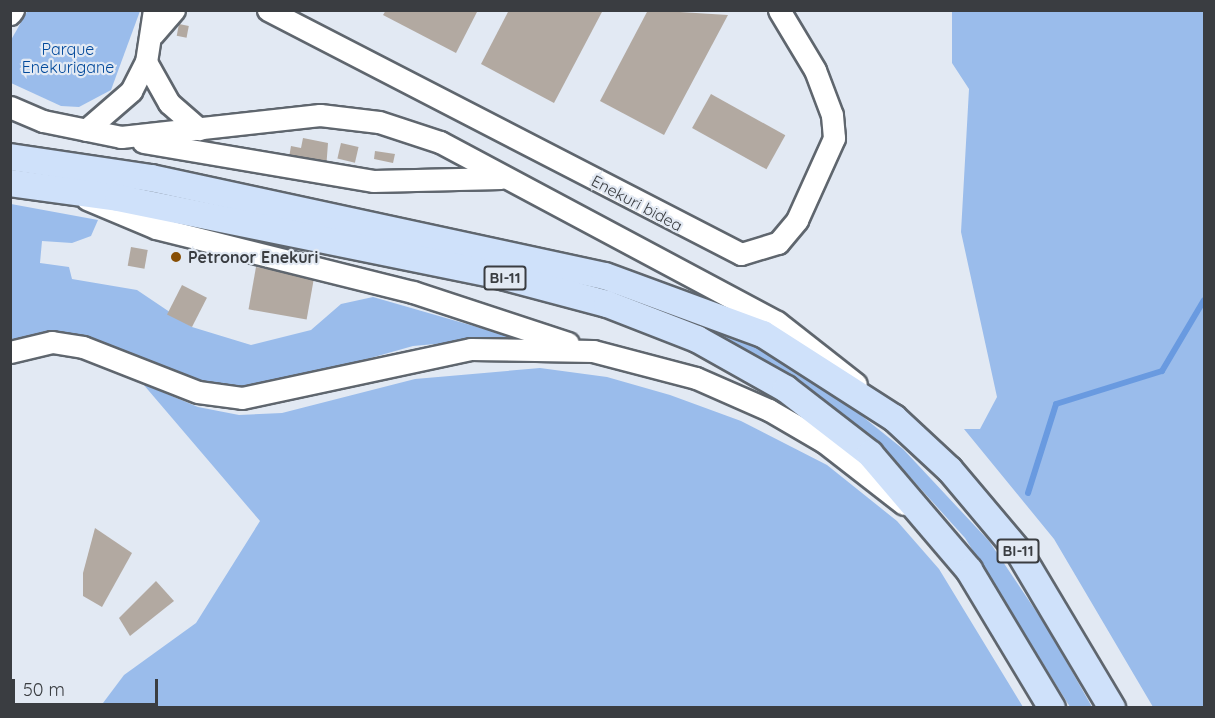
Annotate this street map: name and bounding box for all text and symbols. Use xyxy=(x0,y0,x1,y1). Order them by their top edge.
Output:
park label: Parque Enekurigane xyxy=(22,39,114,77)
street label: Enekuri bidea xyxy=(588,171,686,235)
place label: Petronor Enekuri xyxy=(188,247,318,267)
marker: Petronor Enekuri xyxy=(169,250,183,264)
road number: BI-11 xyxy=(482,266,528,290)
road number: BI-11 xyxy=(996,539,1040,563)
scale bar xyxy=(15,667,160,705)
text: 50 m xyxy=(23,678,65,701)

